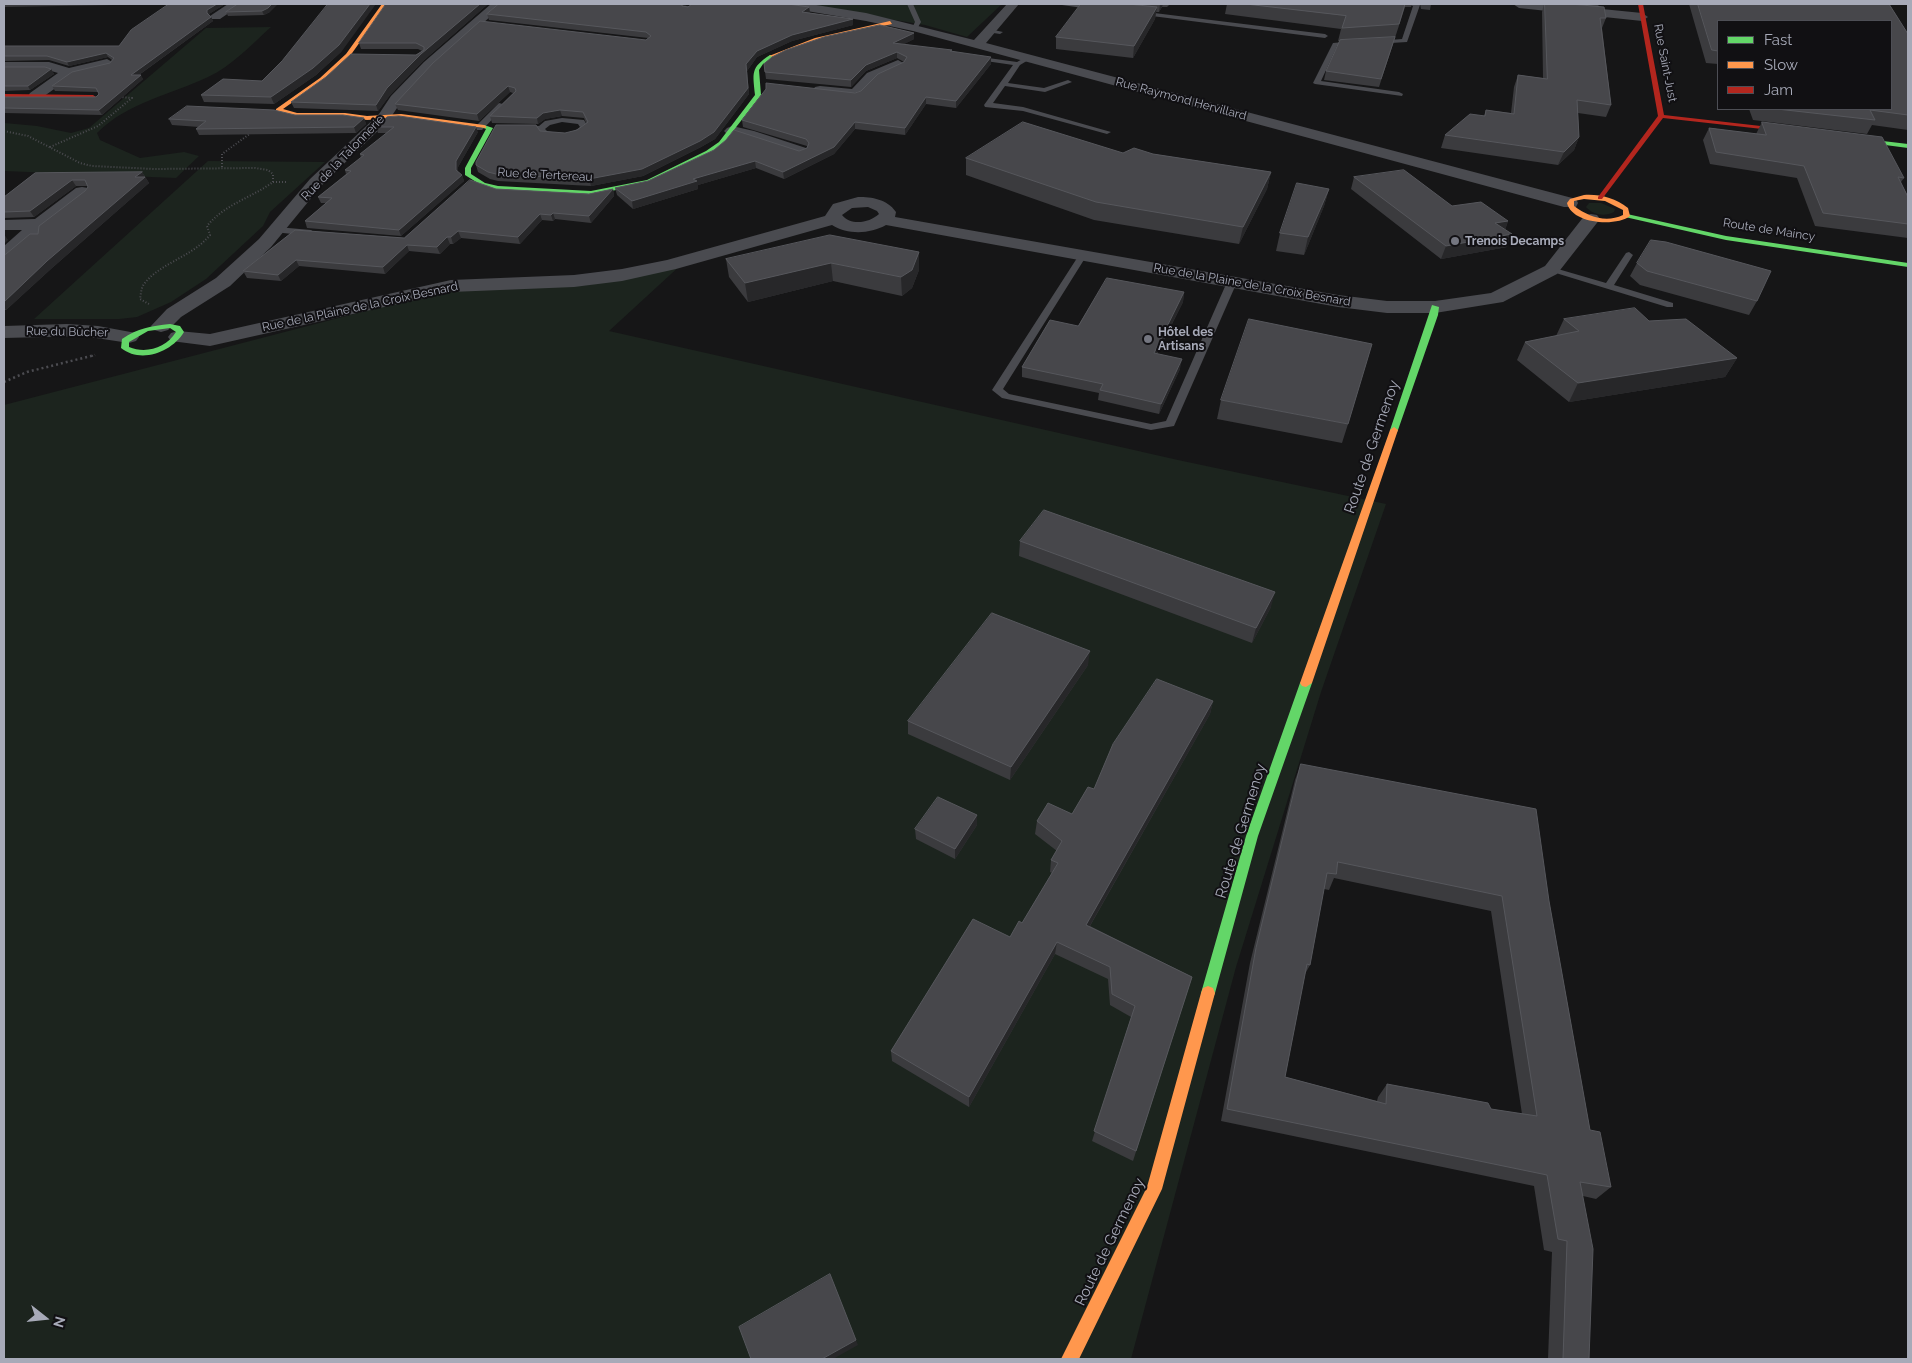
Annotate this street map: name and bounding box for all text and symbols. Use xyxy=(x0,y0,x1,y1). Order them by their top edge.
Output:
legend xyxy=(1717,20,1892,110)
street label: Rue Saint-Just xyxy=(1650,23,1680,103)
text: Fast xyxy=(1764,31,1792,49)
text: Slow xyxy=(1764,56,1798,74)
street label: Rue Raymond Hervillard xyxy=(1114,75,1248,123)
text: Jam xyxy=(1764,81,1793,99)
street label: Rue de la Talonnerie xyxy=(298,112,388,204)
street label: Rue de Tertereau xyxy=(497,165,593,185)
street label: Route de Maincy xyxy=(1722,216,1816,244)
place label: Trenois Decamps xyxy=(1465,234,1564,248)
marker: Trenois Decamps xyxy=(1449,235,1461,247)
street label: Rue de la Plaine de la Croix Besnard xyxy=(1152,261,1352,309)
street label: Rue de la Plaine de la Croix Besnard xyxy=(261,279,459,335)
street label: Rue du Bûcher xyxy=(26,324,108,340)
place label: Hôtel des Artisans xyxy=(1158,325,1213,353)
marker: Hôtel des Artisans xyxy=(1142,333,1154,345)
street label: Route de Germenoy xyxy=(1341,378,1403,516)
street label: Route de Germenoy xyxy=(1212,762,1270,900)
street label: Route de Germenoy xyxy=(1071,1175,1149,1309)
north arrow xyxy=(20,1293,70,1343)
text: N xyxy=(50,1315,69,1329)

